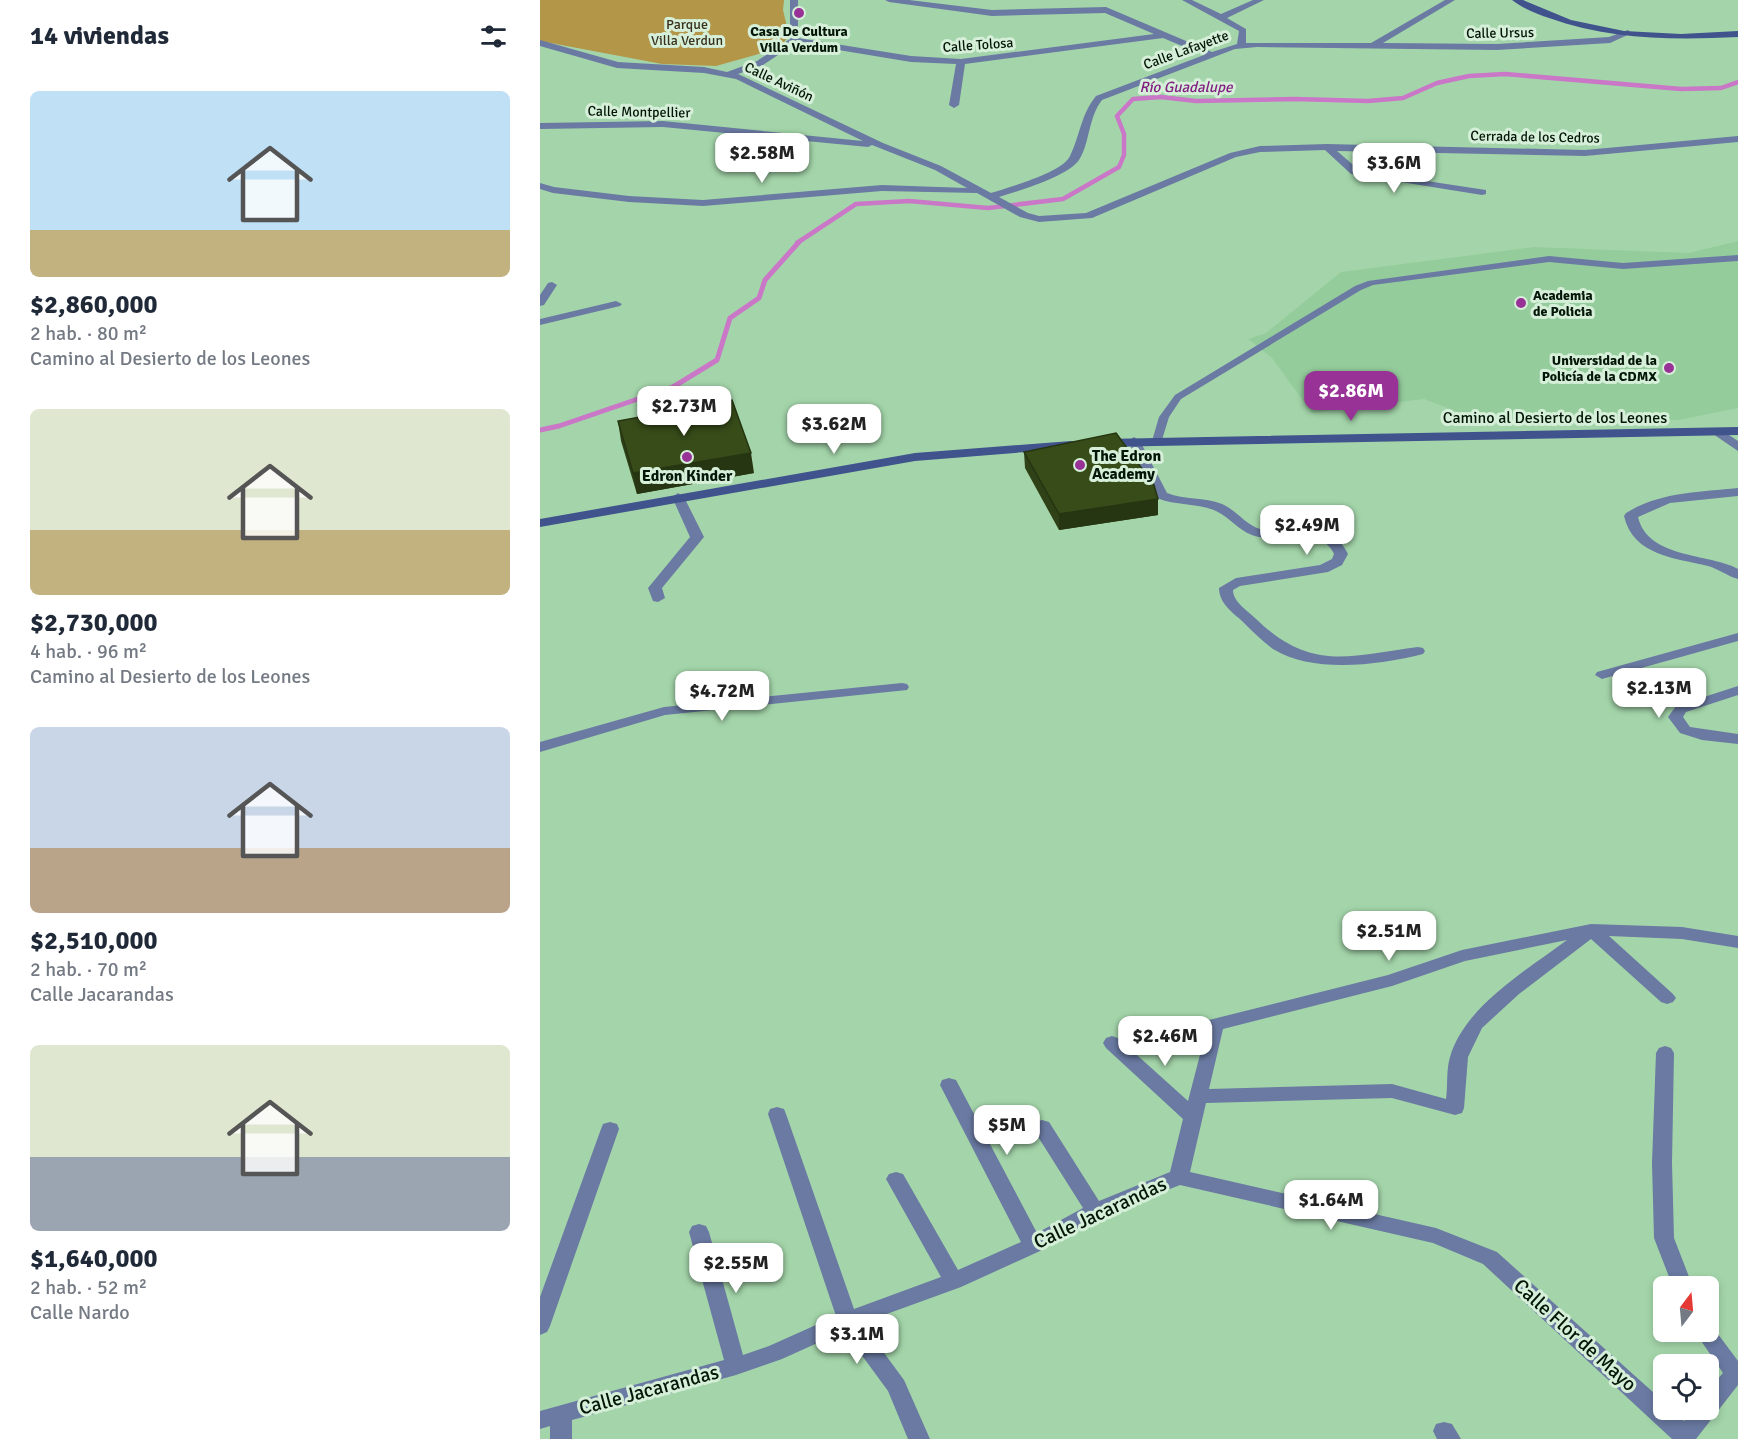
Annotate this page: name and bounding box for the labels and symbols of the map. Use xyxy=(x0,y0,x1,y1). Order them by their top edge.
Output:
marker: Casa De Cultura Villa Verdum xyxy=(792,6,806,20)
park label: Parque Villa Verdun xyxy=(651,16,723,49)
place label: Casa De Cultura Villa Verdum xyxy=(750,23,848,56)
street label: Calle Ursus xyxy=(1466,24,1534,42)
street label: Calle Lafayette xyxy=(1141,27,1231,73)
street label: Calle Tolosa xyxy=(942,34,1014,56)
street label: Calle Aviñón xyxy=(742,59,816,105)
water label: Río Guadalupe xyxy=(1139,78,1234,96)
street label: Calle Montpellier xyxy=(587,103,691,121)
street label: Cerrada de los Cedros xyxy=(1470,127,1600,147)
pin: $2.58M xyxy=(713,133,811,184)
pin: $3.6M xyxy=(1352,143,1436,194)
place label: Academia de Policia xyxy=(1533,287,1593,320)
marker: Academia de Policia xyxy=(1514,296,1528,310)
place label: Universidad de la Policía de la CDMX xyxy=(1542,352,1657,385)
marker: Universidad de la Policía de la CDMX xyxy=(1662,361,1676,375)
pin: $2.86M xyxy=(1302,371,1400,422)
pin: $2.73M xyxy=(635,386,733,437)
pin: $3.62M xyxy=(785,404,883,455)
street label: Camino al Desierto de los Leones xyxy=(1443,408,1667,428)
place label: The Edron Academy xyxy=(1092,446,1161,484)
marker: Edron Kinder xyxy=(680,450,694,464)
marker: The Edron Academy xyxy=(1073,458,1087,472)
place label: Edron Kinder xyxy=(642,466,733,486)
pin: $2.49M xyxy=(1258,505,1356,556)
pin: $2.13M xyxy=(1610,668,1708,719)
pin: $4.72M xyxy=(673,671,771,722)
pin: $2.51M xyxy=(1340,911,1438,962)
pin: $2.46M xyxy=(1116,1016,1214,1067)
pin: $5M xyxy=(978,1105,1036,1156)
street label: Calle Jacarandas xyxy=(1030,1171,1171,1255)
pin: $1.64M xyxy=(1282,1180,1380,1231)
pin: $2.55M xyxy=(687,1243,785,1294)
street label: Calle Flor de Mayo xyxy=(1508,1273,1642,1397)
north arrow xyxy=(1653,1276,1719,1342)
pin: $3.1M xyxy=(815,1314,899,1365)
street label: Calle Jacarandas xyxy=(576,1359,722,1421)

